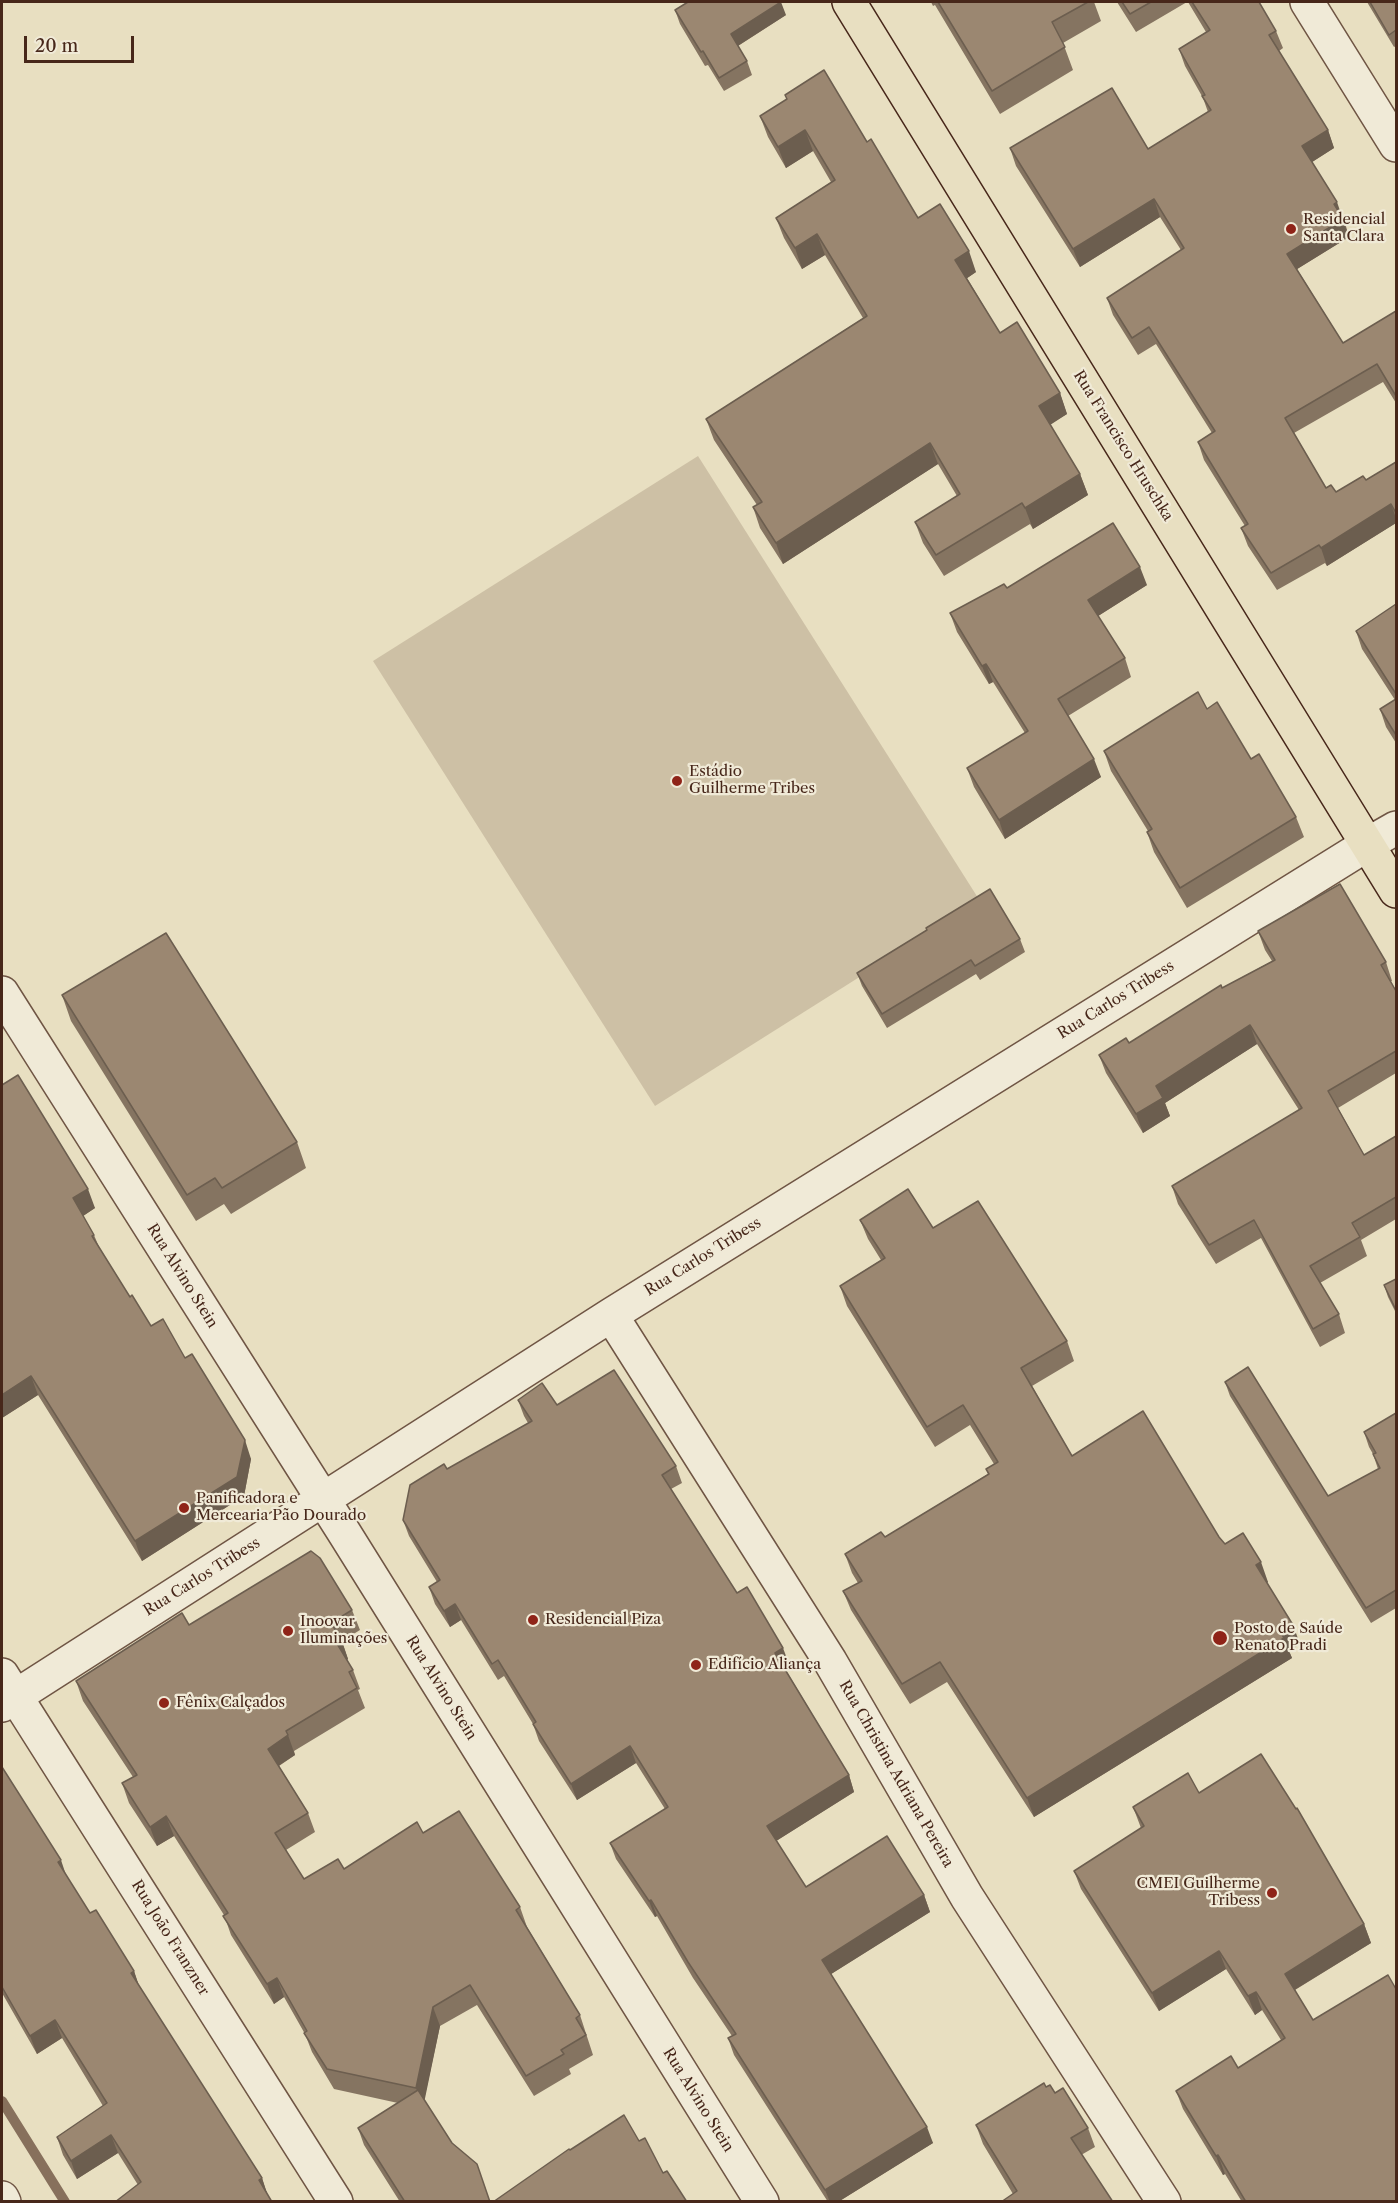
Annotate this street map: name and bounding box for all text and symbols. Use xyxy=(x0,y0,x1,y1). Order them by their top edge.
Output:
scale bar xyxy=(27,24,136,62)
text: 20 m xyxy=(35,35,78,57)
place label: Residencial Santa Clara xyxy=(1303,211,1385,246)
marker: Residencial Santa Clara xyxy=(1284,222,1298,236)
street label: Rua Francisco Hruschka xyxy=(1069,367,1177,525)
place label: Estádio Guilherme Tribes xyxy=(689,763,815,798)
marker: Estádio Guilherme Tribes xyxy=(670,774,684,788)
street label: Rua Carlos Tribess xyxy=(1054,957,1178,1043)
street label: Rua Carlos Tribess xyxy=(641,1214,765,1300)
street label: Rua Alvino Stein xyxy=(143,1221,221,1331)
place label: Panificadora e Mercearia Pão Dourado xyxy=(196,1490,366,1525)
marker: Panificadora e Mercearia Pão Dourado xyxy=(177,1501,191,1515)
street label: Rua Carlos Tribess xyxy=(140,1534,264,1620)
place label: Residencial Piza xyxy=(545,1611,661,1629)
place label: Inoovar Iluminações xyxy=(300,1613,387,1648)
marker: Residencial Piza xyxy=(526,1613,540,1627)
place label: Posto de Saúde Renato Pradi xyxy=(1234,1620,1343,1655)
marker: Inoovar Iluminações xyxy=(281,1624,295,1638)
marker: Posto de Saúde Renato Pradi xyxy=(1211,1629,1229,1647)
street label: Rua Alvino Stein xyxy=(402,1633,480,1743)
place label: Edifício Aliança xyxy=(708,1656,821,1674)
marker: Edifício Aliança xyxy=(689,1658,703,1672)
street label: Rua Christina Adriana Pereira xyxy=(835,1677,957,1871)
place label: Fênix Calçados xyxy=(176,1694,285,1712)
marker: Fênix Calçados xyxy=(157,1696,171,1710)
place label: CMEI Guilherme Tribess xyxy=(1136,1875,1260,1910)
street label: Rua João Franzner xyxy=(127,1877,213,1999)
marker: CMEI Guilherme Tribess xyxy=(1265,1886,1279,1900)
street label: Rua Alvino Stein xyxy=(659,2045,737,2155)

